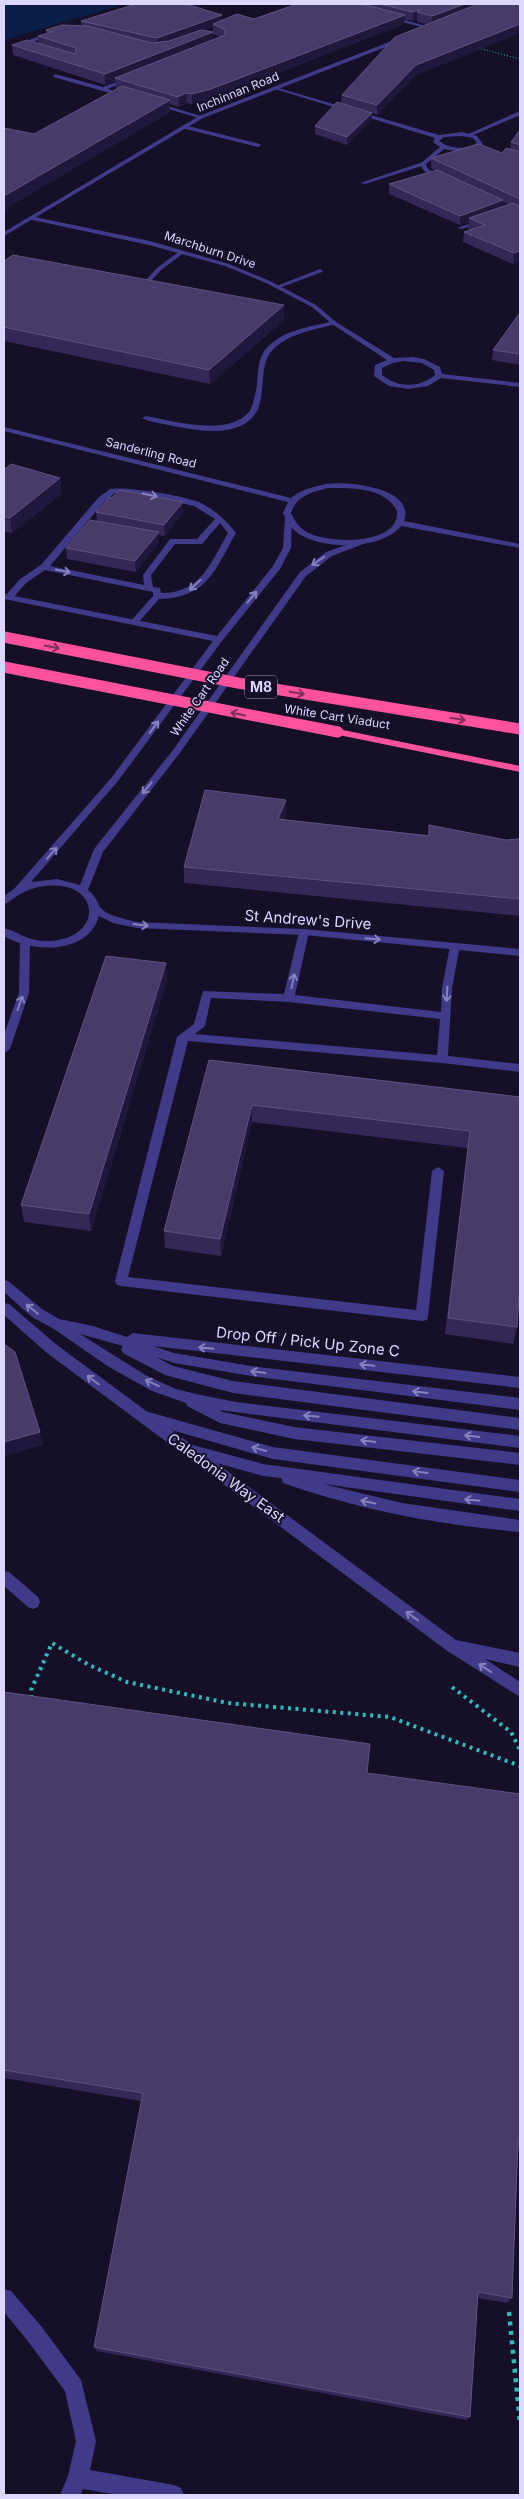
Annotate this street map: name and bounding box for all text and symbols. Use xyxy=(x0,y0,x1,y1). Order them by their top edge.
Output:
street label: Inchinnan Road xyxy=(194,68,281,115)
street label: Marchburn Drive xyxy=(163,228,258,271)
street label: Sanderling Road xyxy=(104,434,198,471)
one-way arrow xyxy=(142,490,158,500)
one-way arrow xyxy=(312,557,326,567)
one-way arrow xyxy=(55,566,71,576)
one-way arrow xyxy=(188,579,201,591)
one-way arrow xyxy=(247,591,258,604)
one-way arrow xyxy=(43,643,59,652)
street label: White Cart Road xyxy=(167,655,232,739)
road number: M8 xyxy=(245,676,277,699)
one-way arrow xyxy=(289,688,305,698)
street label: White Cart Viaduct xyxy=(283,701,391,732)
one-way arrow xyxy=(230,708,246,718)
one-way arrow xyxy=(449,714,465,724)
one-way arrow xyxy=(149,720,159,734)
one-way arrow xyxy=(142,782,153,795)
one-way arrow xyxy=(46,846,58,859)
street label: St Andrew's Drive xyxy=(244,906,372,933)
one-way arrow xyxy=(133,920,149,930)
one-way arrow xyxy=(365,934,381,944)
one-way arrow xyxy=(288,973,298,989)
one-way arrow xyxy=(443,986,452,1002)
one-way arrow xyxy=(16,996,25,1011)
one-way arrow xyxy=(26,1303,39,1314)
street label: Drop Off / Pick Up Zone C xyxy=(215,1322,401,1361)
one-way arrow xyxy=(198,1343,214,1353)
one-way arrow xyxy=(360,1360,376,1370)
one-way arrow xyxy=(251,1367,267,1377)
one-way arrow xyxy=(87,1374,100,1385)
one-way arrow xyxy=(145,1378,160,1388)
one-way arrow xyxy=(412,1387,428,1397)
one-way arrow xyxy=(303,1411,319,1421)
street label: Caledonia Way East xyxy=(164,1429,289,1527)
one-way arrow xyxy=(464,1430,480,1440)
one-way arrow xyxy=(360,1436,376,1446)
one-way arrow xyxy=(252,1444,268,1453)
one-way arrow xyxy=(412,1467,428,1477)
one-way arrow xyxy=(464,1495,480,1505)
one-way arrow xyxy=(361,1497,377,1506)
one-way arrow xyxy=(406,1610,419,1621)
one-way arrow xyxy=(479,1663,493,1673)

